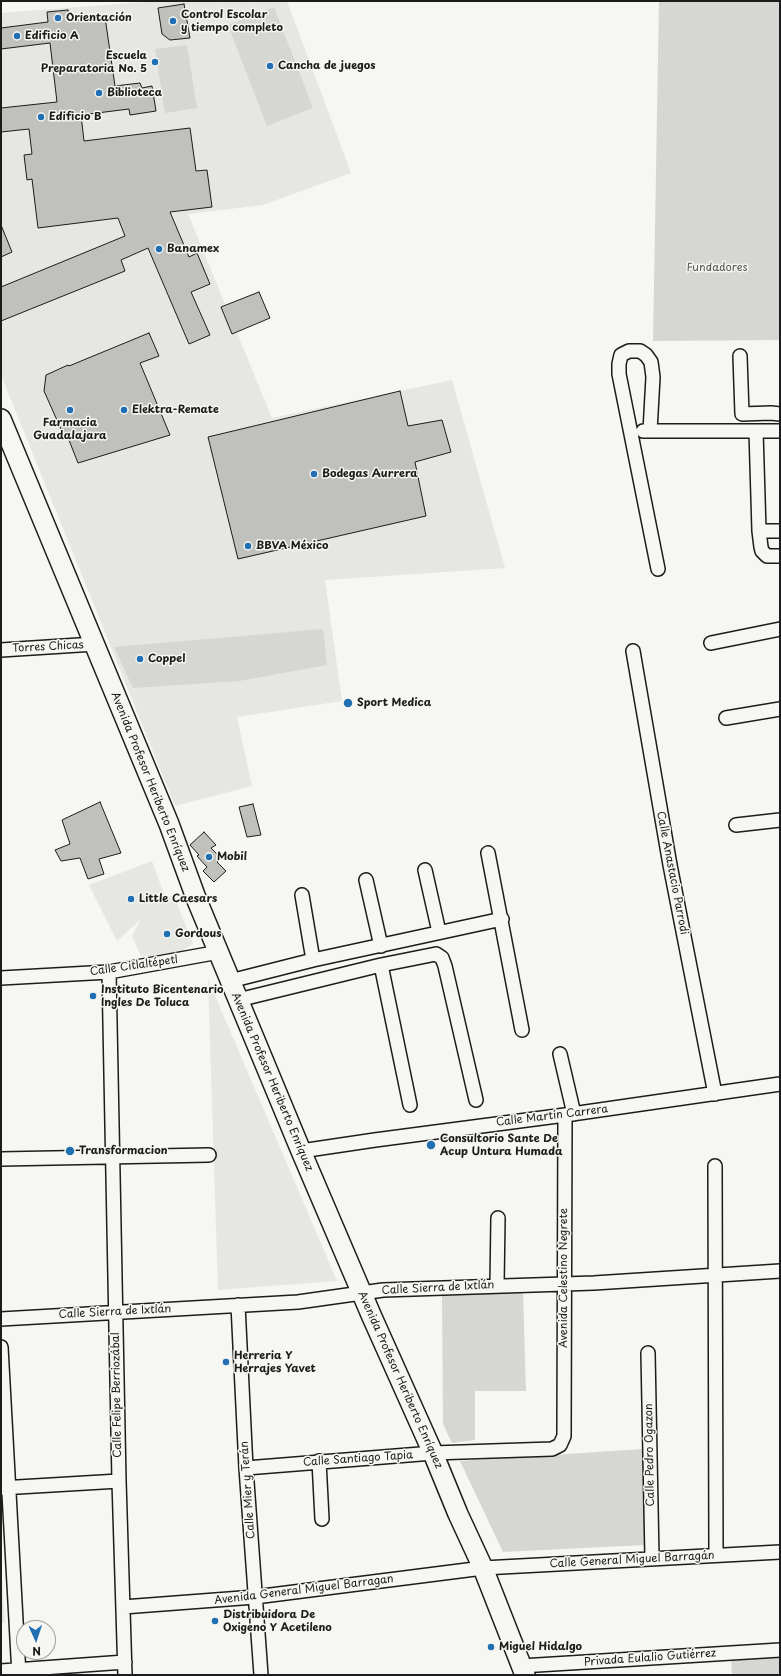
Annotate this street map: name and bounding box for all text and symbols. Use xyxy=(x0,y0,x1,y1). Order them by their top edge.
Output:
place label: Control Escolar y tiempo completo xyxy=(181,8,283,34)
place label: Orientación xyxy=(66,11,132,25)
marker: Orientación xyxy=(53,13,63,23)
marker: Control Escolar y tiempo completo xyxy=(168,16,178,26)
place label: Edificio A xyxy=(25,29,79,43)
marker: Edificio A xyxy=(12,31,22,41)
place label: Escuela Preparatoria No. 5 xyxy=(41,49,147,75)
marker: Escuela Preparatoria No. 5 xyxy=(150,57,160,67)
place label: Cancha de juegos xyxy=(278,59,376,73)
marker: Cancha de juegos xyxy=(265,61,275,71)
place label: Biblioteca xyxy=(107,86,162,100)
marker: Biblioteca xyxy=(94,88,104,98)
place label: Edificio B xyxy=(49,110,101,124)
marker: Edificio B xyxy=(36,112,46,122)
place label: Banamex xyxy=(167,242,219,256)
marker: Banamex xyxy=(154,244,164,254)
park label: Fundadores xyxy=(687,261,747,275)
place label: Elektra-Remate xyxy=(132,403,219,417)
marker: Farmacia Guadalajara xyxy=(65,405,75,415)
marker: Elektra-Remate xyxy=(119,405,129,415)
place label: Farmacia Guadalajara xyxy=(33,416,107,442)
place label: Bodegas Aurrera xyxy=(322,467,418,481)
marker: Bodegas Aurrera xyxy=(309,469,319,479)
place label: BBVA México xyxy=(256,539,328,553)
marker: BBVA México xyxy=(243,541,253,551)
street label: Torres Chicas xyxy=(12,639,84,655)
place label: Coppel xyxy=(148,652,185,666)
marker: Coppel xyxy=(135,654,145,664)
street label: Avenida Profesor Heriberto Enríquez xyxy=(108,690,192,874)
place label: Sport Medica xyxy=(357,696,431,710)
marker: Sport Medica xyxy=(342,697,354,709)
street label: Calle Anastacio Parrodi xyxy=(654,810,690,936)
place label: Mobil xyxy=(217,850,247,864)
marker: Mobil xyxy=(204,852,214,862)
place label: Little Caesars xyxy=(139,892,217,906)
marker: Little Caesars xyxy=(126,894,136,904)
place label: Gordous xyxy=(175,927,221,941)
marker: Gordous xyxy=(162,929,172,939)
street label: Calle Citlaltépetl xyxy=(89,953,179,979)
place label: Instituto Bicentenario Ingles De Toluca xyxy=(101,983,223,1009)
marker: Instituto Bicentenario Ingles De Toluca xyxy=(88,991,98,1001)
street label: Avenida Profesor Heriberto Enríquez xyxy=(228,991,316,1173)
street label: Calle Martín Carrera xyxy=(495,1103,609,1129)
place label: Consultorio Sante De Acup Untura Humada xyxy=(440,1132,563,1158)
marker: Consultorio Sante De Acup Untura Humada xyxy=(425,1139,437,1151)
place label: Transformacion xyxy=(79,1144,167,1158)
marker: Transformacion xyxy=(64,1145,76,1157)
street label: Avenida Celestino Negrete xyxy=(557,1208,571,1348)
street label: Calle Sierra de Ixtlán xyxy=(381,1278,495,1298)
street label: Avenida Profesor Heriberto Enríquez xyxy=(355,1289,445,1471)
street label: Calle Sierra de Ixtlán xyxy=(58,1302,172,1322)
street label: Calle Felipe Berriozábal xyxy=(109,1332,125,1458)
place label: Herreria Y Herrajes Yavet xyxy=(234,1349,316,1375)
marker: Herreria Y Herrajes Yavet xyxy=(221,1357,231,1367)
street label: Calle Pedro Ogazon xyxy=(643,1403,657,1507)
street label: Calle Mier y Terán xyxy=(238,1441,258,1539)
street label: Calle Santiago Tapia xyxy=(302,1449,414,1469)
street label: Calle General Miguel Barragán xyxy=(549,1549,715,1571)
street label: Avenida General Miguel Barragan xyxy=(214,1572,394,1608)
place label: Distribuidora De Oxigeno Y Acetileno xyxy=(223,1608,332,1634)
marker: Distribuidora De Oxigeno Y Acetileno xyxy=(210,1616,220,1626)
north arrow xyxy=(16,1620,56,1660)
place label: Miguel Hidalgo xyxy=(499,1640,582,1654)
marker: Miguel Hidalgo xyxy=(486,1642,496,1652)
text: N xyxy=(32,1643,41,1660)
street label: Privada Eulalio Gutiérrez xyxy=(584,1647,716,1669)

